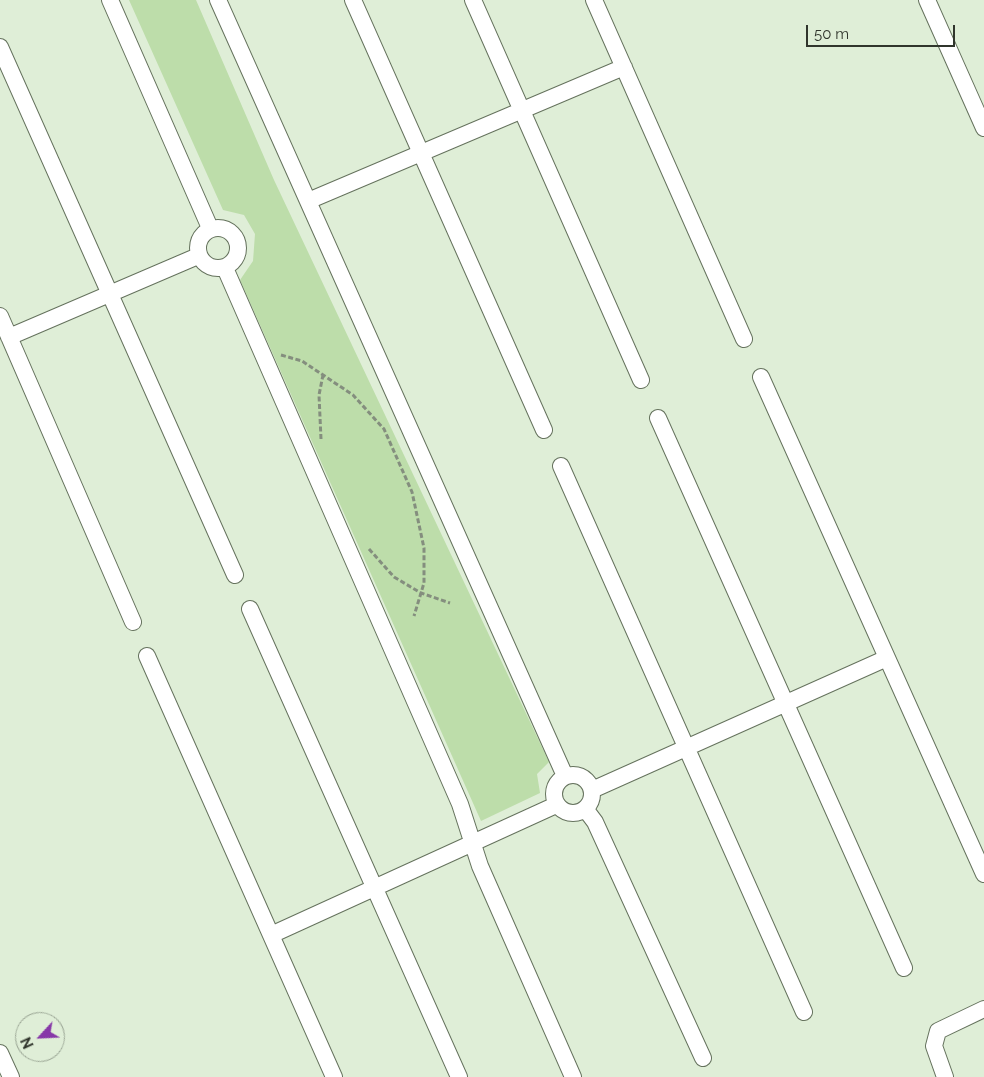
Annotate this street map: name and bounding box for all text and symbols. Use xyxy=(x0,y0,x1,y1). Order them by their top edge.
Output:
scale bar xyxy=(809,15,958,47)
text: 50 m xyxy=(814,25,849,43)
north arrow xyxy=(15,1012,65,1062)
text: N xyxy=(18,1035,37,1051)

